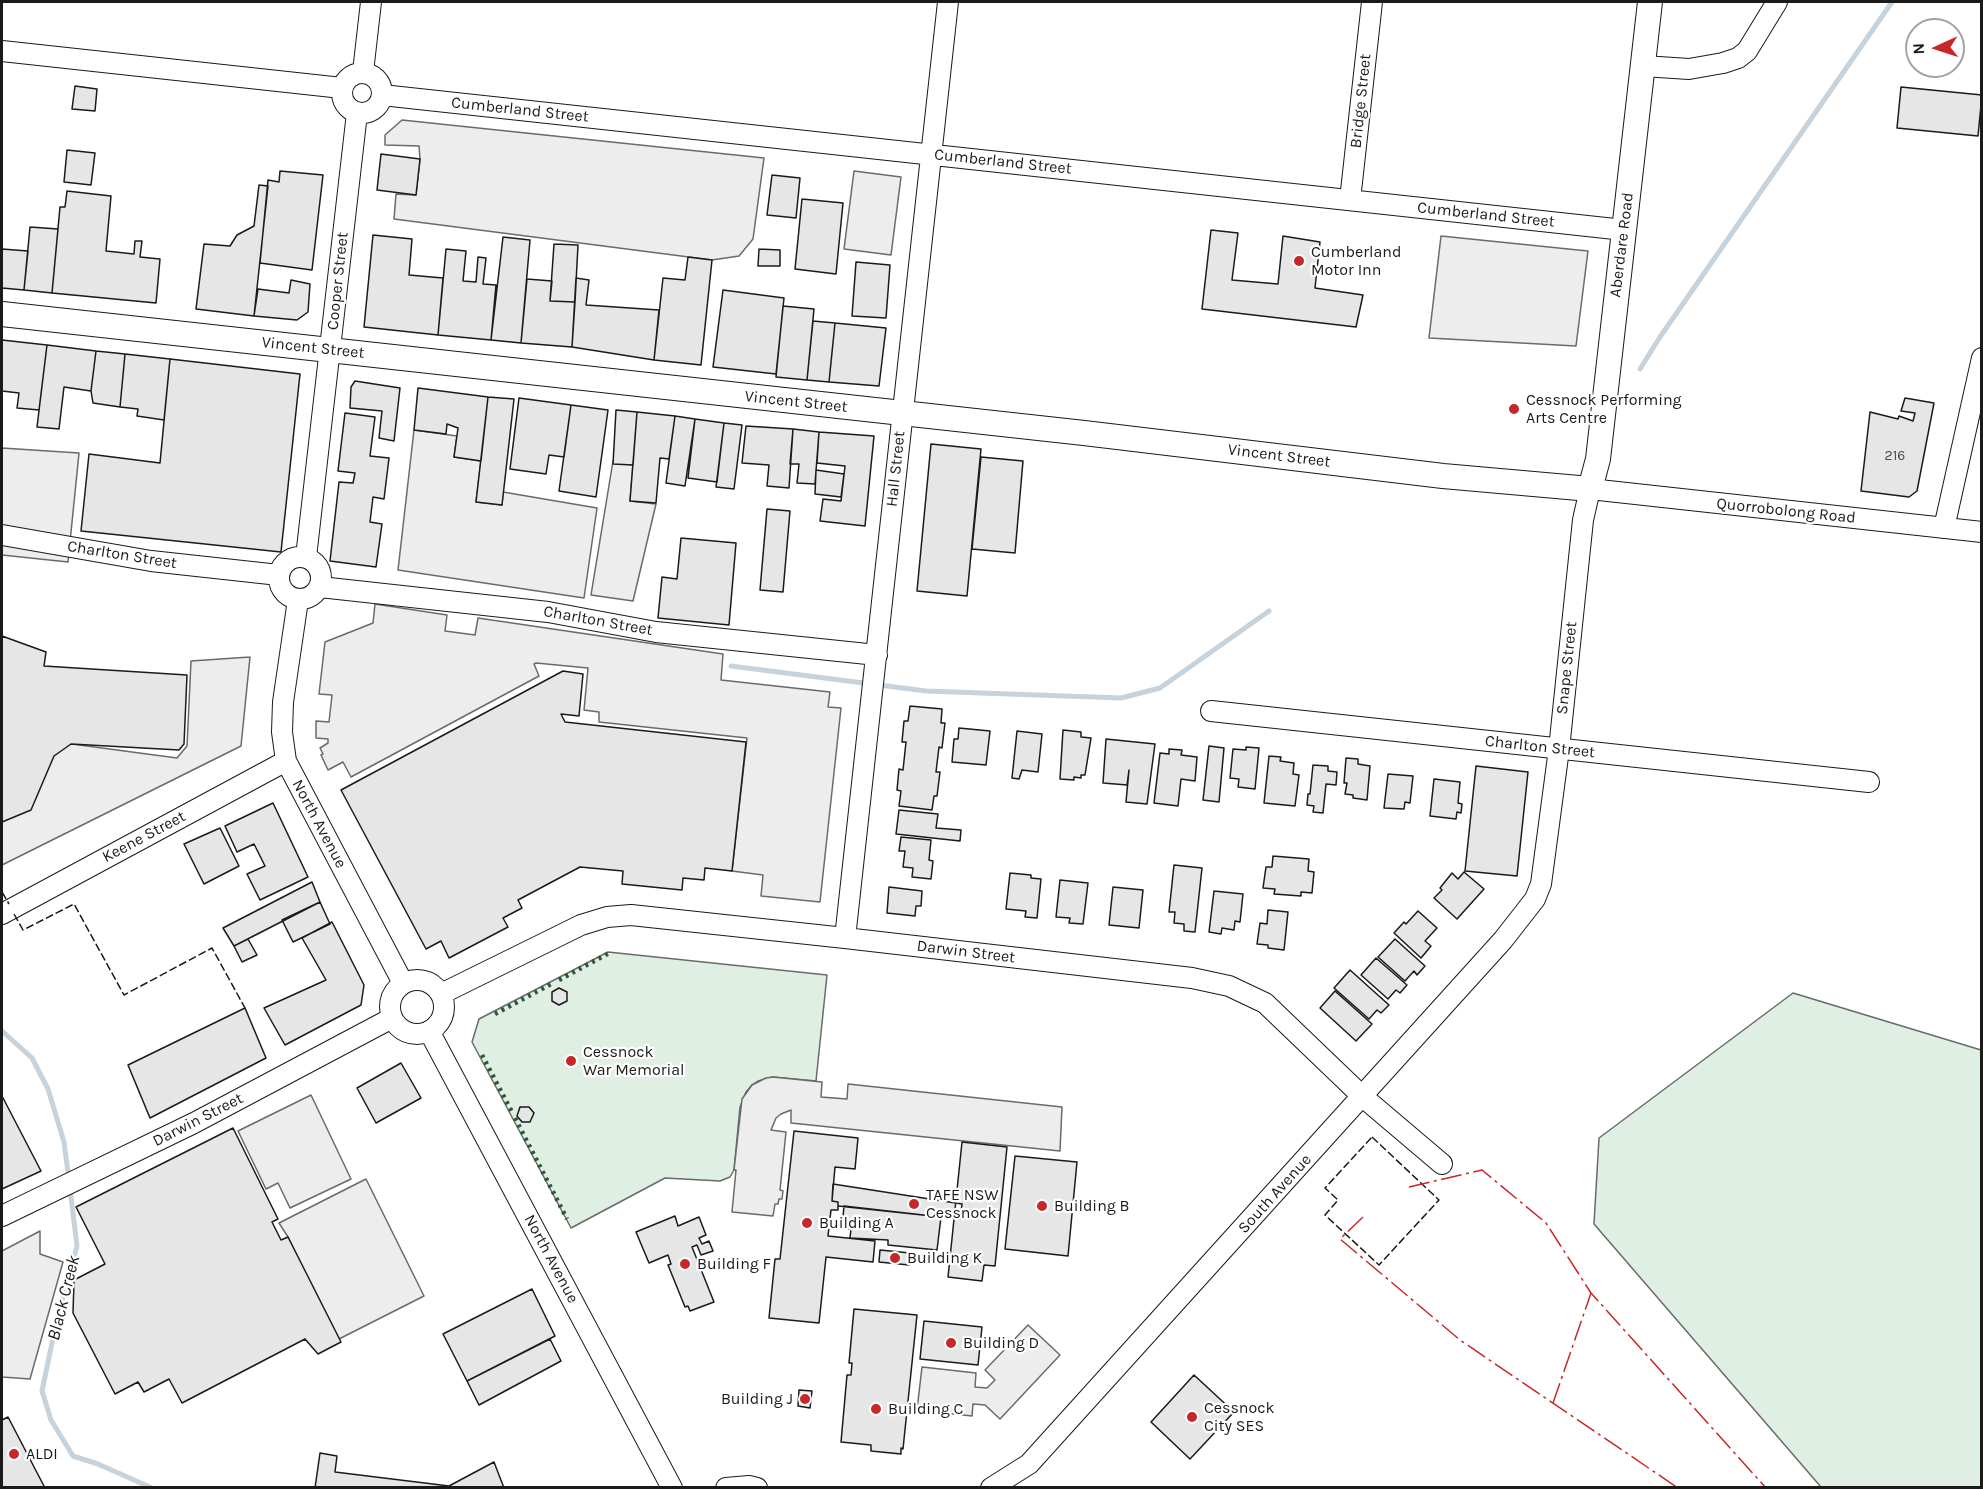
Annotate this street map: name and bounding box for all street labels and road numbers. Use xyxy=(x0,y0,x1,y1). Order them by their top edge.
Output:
street label: Bridge Street xyxy=(1346,53,1376,149)
street label: Cumberland Street xyxy=(450,93,590,127)
street label: Cumberland Street xyxy=(933,145,1073,179)
street label: Aberdare Road xyxy=(1606,191,1638,299)
street label: Cumberland Street xyxy=(1416,198,1556,232)
street label: Cooper Street xyxy=(323,231,353,331)
street label: Vincent Street xyxy=(261,333,365,363)
street label: Vincent Street xyxy=(744,387,848,417)
street label: Hall Street xyxy=(882,430,910,508)
street label: Vincent Street xyxy=(1227,440,1331,472)
street label: Quorrobolong Road xyxy=(1715,494,1857,528)
street label: Charlton Street xyxy=(66,537,178,573)
street label: Charlton Street xyxy=(542,602,654,640)
street label: Snape Street xyxy=(1553,621,1581,715)
street label: Charlton Street xyxy=(1484,732,1596,762)
street label: North Avenue xyxy=(288,776,350,872)
street label: Keene Street xyxy=(99,807,189,867)
street label: Darwin Street xyxy=(916,936,1016,968)
street label: Darwin Street xyxy=(150,1089,246,1151)
street label: South Avenue xyxy=(1234,1150,1316,1238)
street label: North Avenue xyxy=(520,1211,582,1307)

